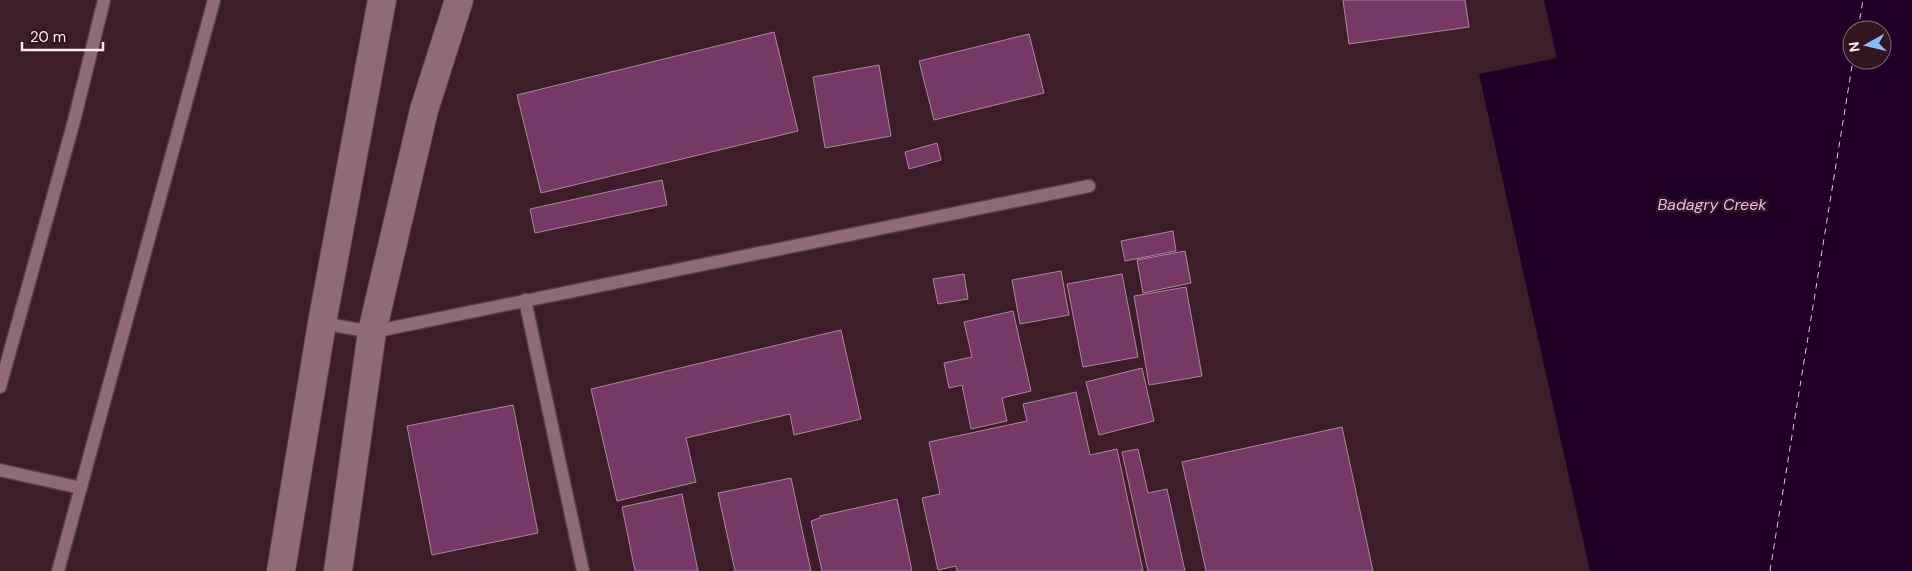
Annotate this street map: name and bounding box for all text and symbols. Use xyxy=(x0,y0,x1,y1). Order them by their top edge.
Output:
scale bar xyxy=(22,20,104,52)
north arrow xyxy=(1842,20,1892,70)
text: 20 m xyxy=(30,27,66,47)
text: N xyxy=(1845,40,1864,53)
water label: Badagry Creek xyxy=(1657,194,1767,215)

